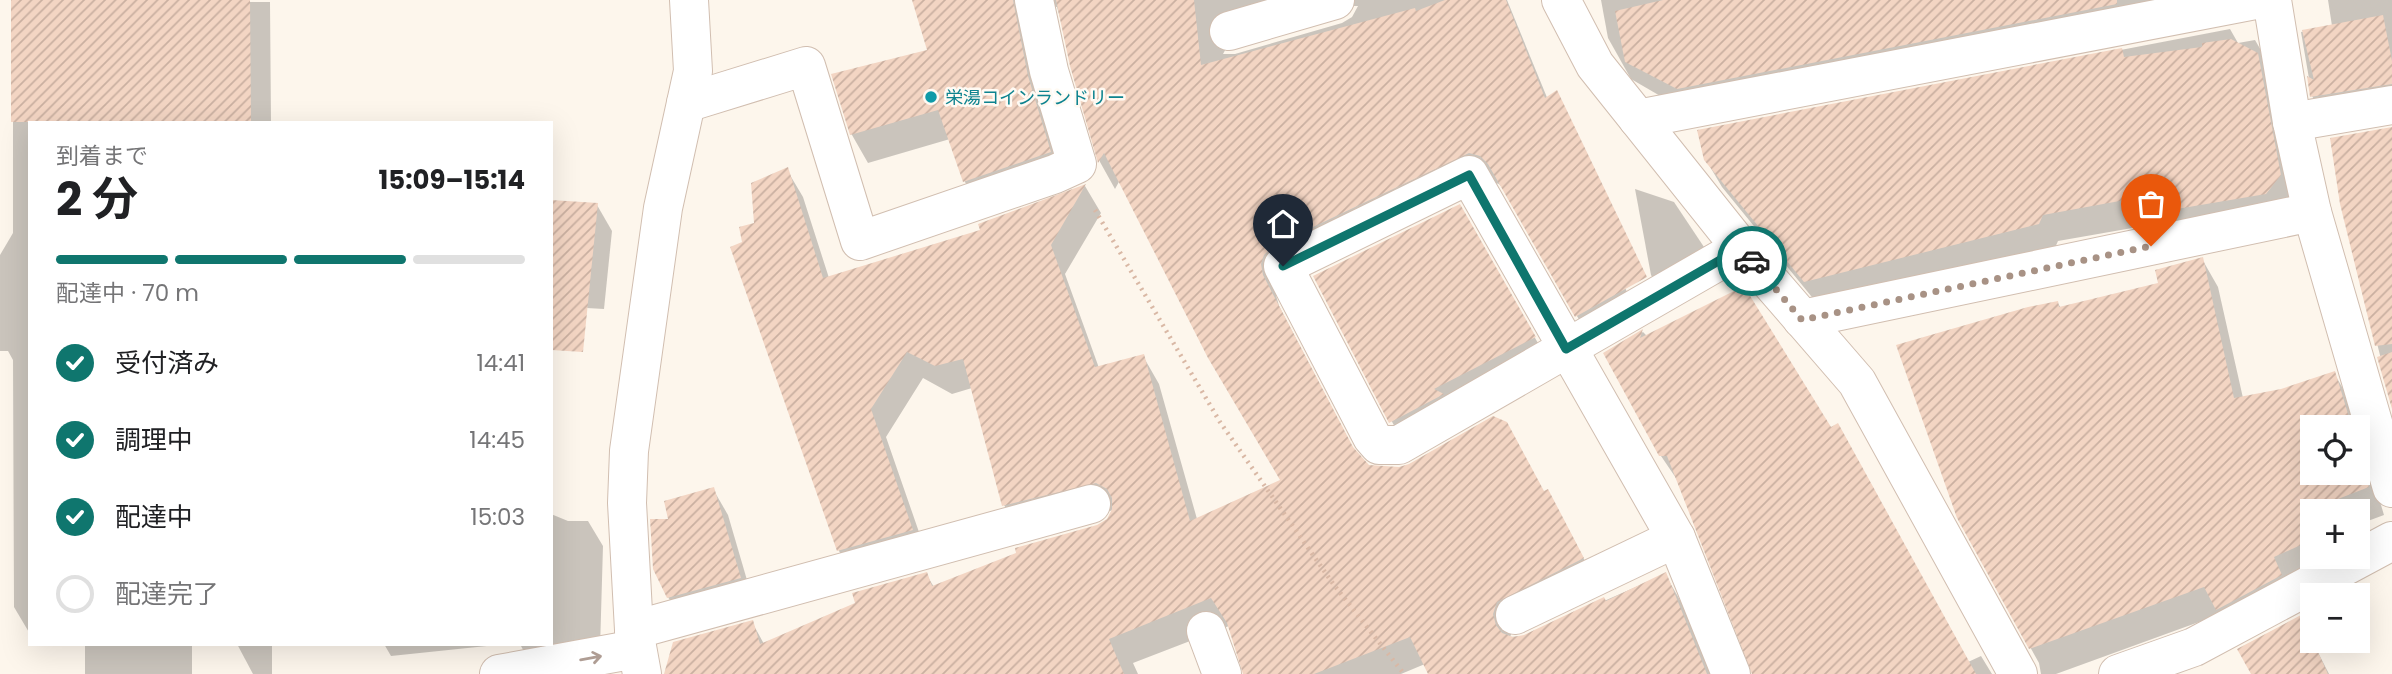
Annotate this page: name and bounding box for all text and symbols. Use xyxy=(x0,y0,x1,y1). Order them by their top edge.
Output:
place label: 栄湯コインランドリー xyxy=(945,85,1125,110)
marker: 栄湯コインランドリー xyxy=(923,89,939,105)
text: 到着まで xyxy=(56,140,148,172)
text: 15:09–15:14 xyxy=(378,162,525,198)
text: 2 分 xyxy=(56,167,138,231)
pin xyxy=(2121,174,2181,246)
icon: bag xyxy=(2132,185,2170,223)
pin xyxy=(1253,194,1313,266)
icon: home xyxy=(1264,205,1302,243)
courier xyxy=(1717,226,1787,296)
icon: car xyxy=(1733,242,1771,280)
text: 配達中 · 70 m xyxy=(56,277,199,309)
icon: check xyxy=(56,344,94,382)
text: 受付済み xyxy=(115,345,219,381)
text: 14:41 xyxy=(476,347,525,379)
map controls xyxy=(2300,415,2370,653)
button: locate xyxy=(2300,415,2370,485)
icon: check xyxy=(56,421,94,459)
text: 調理中 xyxy=(115,422,193,458)
text: 14:45 xyxy=(469,424,525,456)
icon: check xyxy=(56,498,94,536)
text: 配達中 xyxy=(115,499,193,535)
button: + xyxy=(2300,499,2370,569)
text: 15:03 xyxy=(470,501,525,533)
text: 配達完了 xyxy=(115,576,219,612)
button: − xyxy=(2300,583,2370,653)
one-way arrow xyxy=(579,650,602,664)

